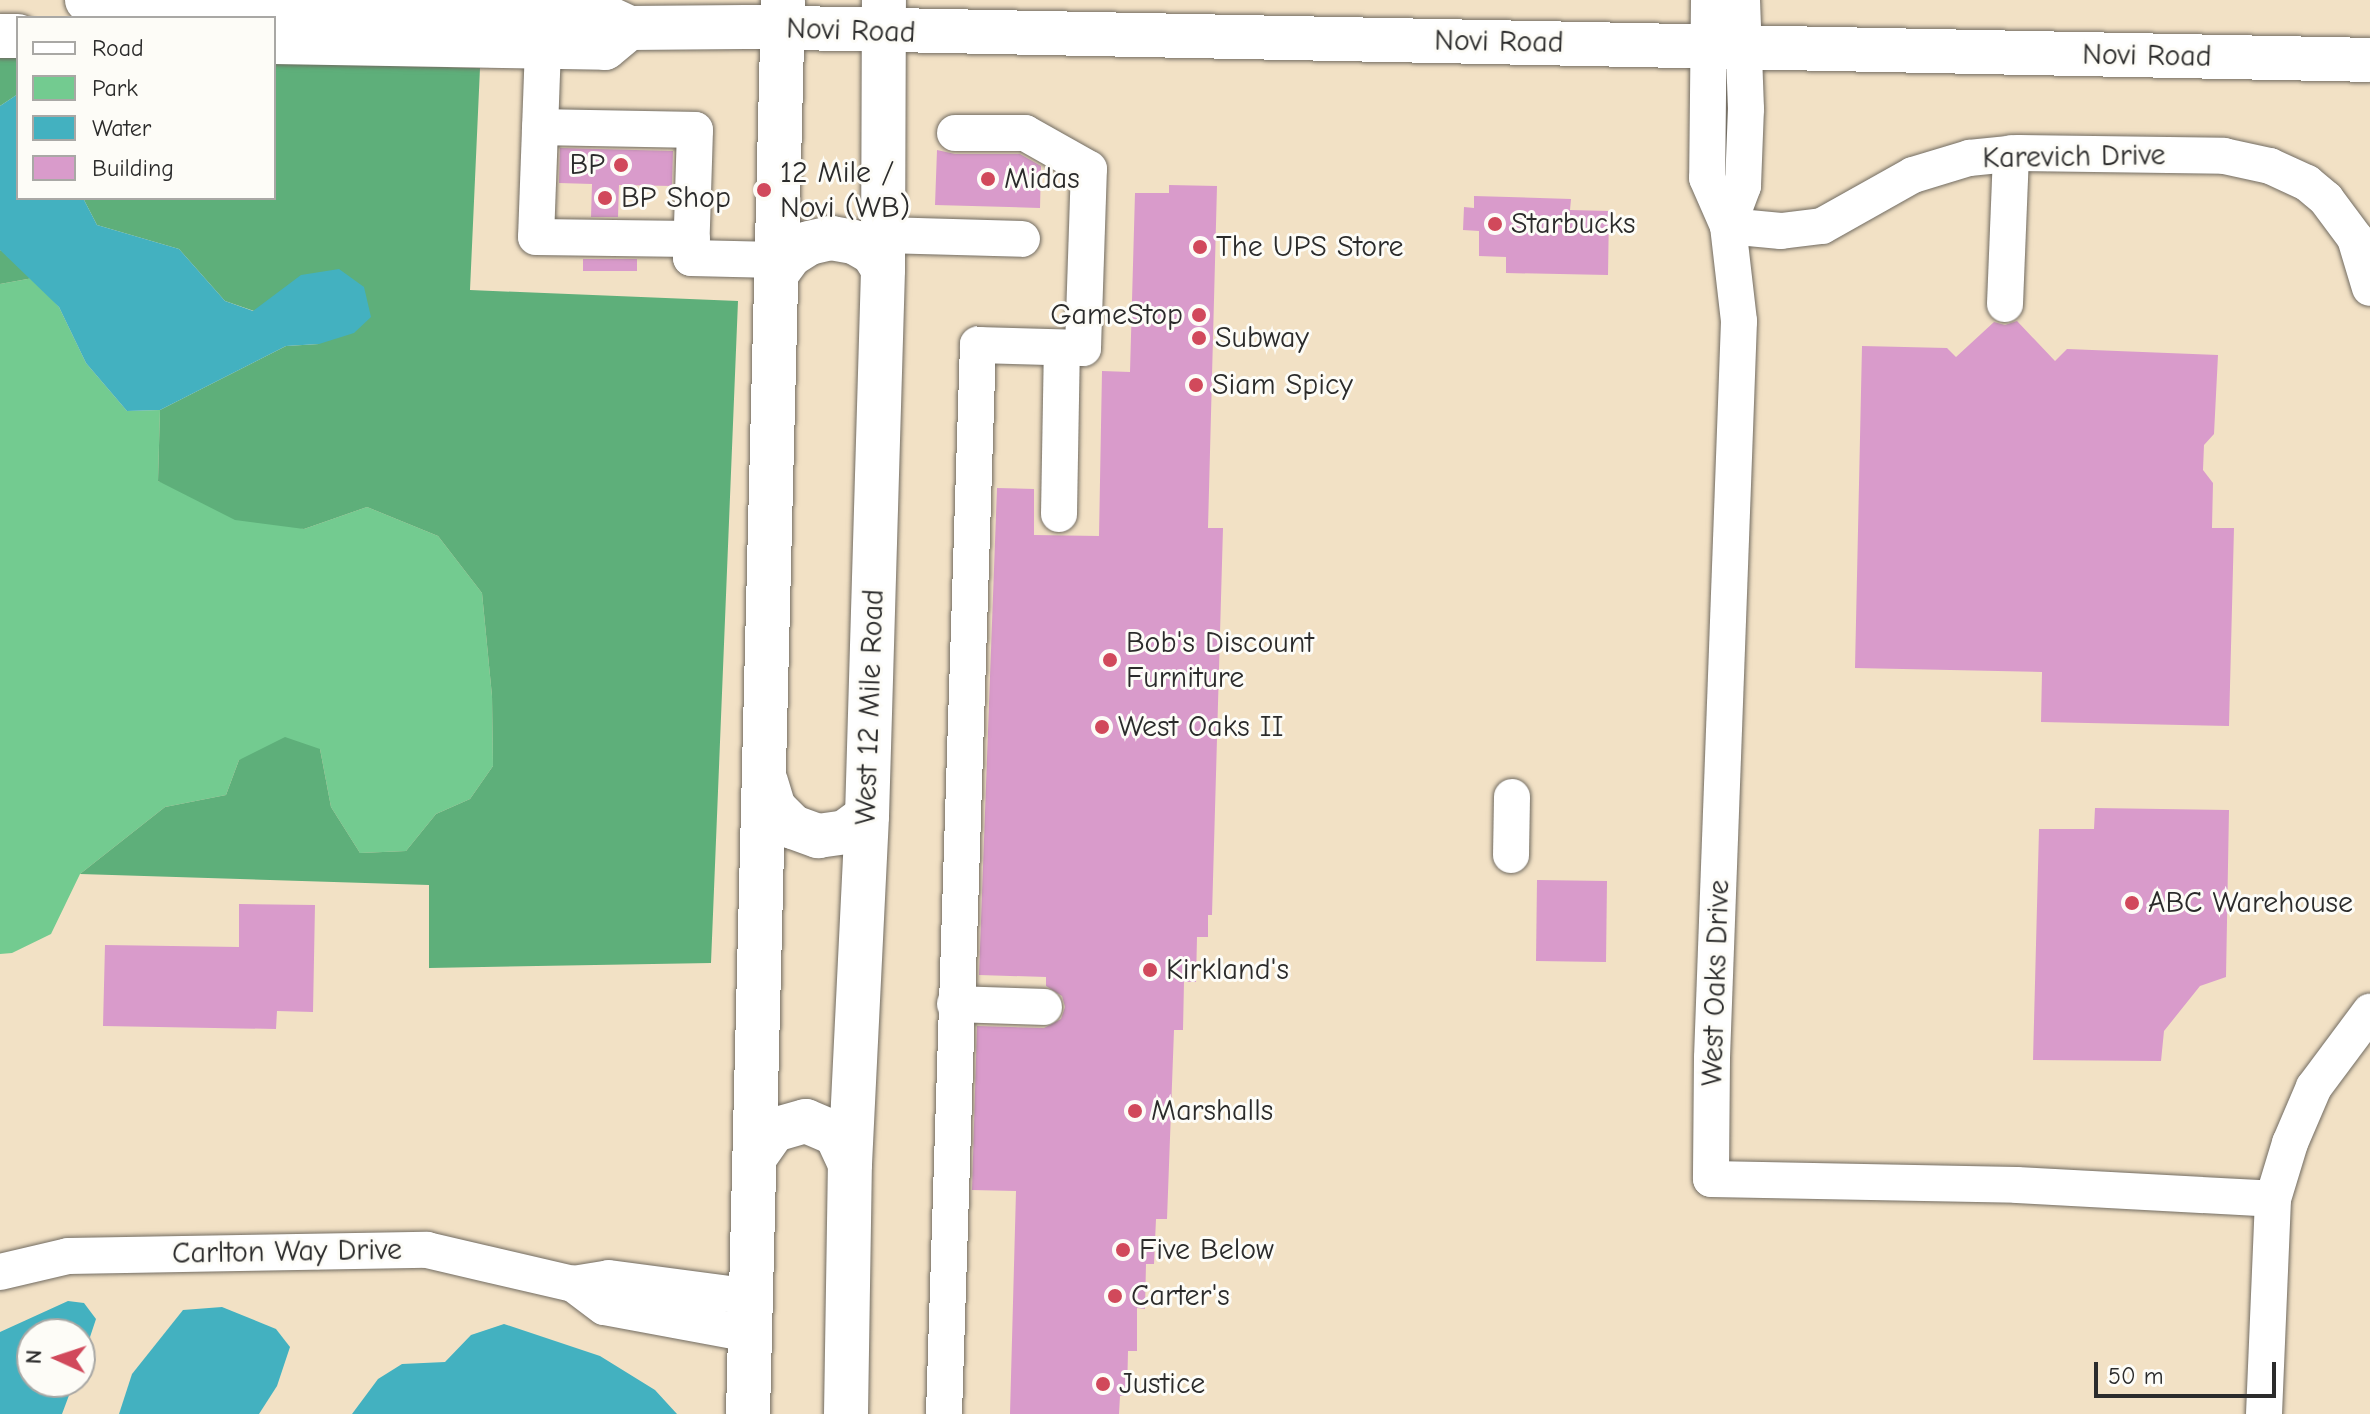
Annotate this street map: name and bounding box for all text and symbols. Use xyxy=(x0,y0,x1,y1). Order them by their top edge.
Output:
street label: Novi Road xyxy=(786,11,916,51)
legend xyxy=(16,16,276,200)
street label: Novi Road xyxy=(1434,23,1564,61)
text: Road xyxy=(92,34,144,62)
street label: Novi Road xyxy=(2082,37,2212,75)
text: Park xyxy=(92,74,138,102)
text: Water xyxy=(92,114,151,142)
street label: Karevich Drive xyxy=(1982,137,2166,177)
place label: BP xyxy=(570,147,605,183)
text: Building xyxy=(92,154,174,182)
place label: 12 Mile / Novi (WB) xyxy=(780,155,910,226)
marker: BP xyxy=(612,156,630,174)
place label: Midas xyxy=(1004,161,1080,197)
marker: Midas xyxy=(979,170,997,188)
place label: BP Shop xyxy=(621,180,731,216)
marker: 12 Mile / Novi (WB) xyxy=(755,181,773,199)
marker: BP Shop xyxy=(596,189,614,207)
place label: Starbucks xyxy=(1511,206,1635,242)
marker: Starbucks xyxy=(1486,215,1504,233)
place label: The UPS Store xyxy=(1216,229,1403,265)
marker: The UPS Store xyxy=(1191,238,1209,256)
place label: GameStop xyxy=(1050,297,1183,333)
marker: GameStop xyxy=(1190,306,1208,324)
place label: Subway xyxy=(1215,320,1309,356)
marker: Subway xyxy=(1190,329,1208,347)
place label: Siam Spicy xyxy=(1212,367,1353,403)
marker: Siam Spicy xyxy=(1187,376,1205,394)
street label: West 12 Mile Road xyxy=(848,588,892,826)
place label: Bob's Discount Furniture xyxy=(1126,625,1314,696)
marker: Bob's Discount Furniture xyxy=(1101,651,1119,669)
place label: West Oaks II xyxy=(1118,709,1283,745)
marker: West Oaks II xyxy=(1093,718,1111,736)
street label: West Oaks Drive xyxy=(1694,879,1738,1087)
place label: ABC Warehouse xyxy=(2148,885,2353,921)
marker: ABC Warehouse xyxy=(2123,894,2141,912)
place label: Kirkland's xyxy=(1166,952,1289,988)
marker: Kirkland's xyxy=(1141,961,1159,979)
place label: Marshalls xyxy=(1151,1093,1273,1129)
marker: Marshalls xyxy=(1126,1102,1144,1120)
street label: Carlton Way Drive xyxy=(172,1232,402,1272)
place label: Five Below xyxy=(1139,1232,1274,1268)
marker: Five Below xyxy=(1114,1241,1132,1259)
place label: Carter's xyxy=(1131,1278,1230,1314)
marker: Carter's xyxy=(1106,1287,1124,1305)
north arrow xyxy=(16,1318,96,1398)
scale bar xyxy=(2098,1346,2280,1396)
text: N xyxy=(21,1349,47,1365)
text: 50 m xyxy=(2108,1362,2164,1390)
place label: Justice xyxy=(1119,1366,1205,1402)
marker: Justice xyxy=(1094,1375,1112,1393)

